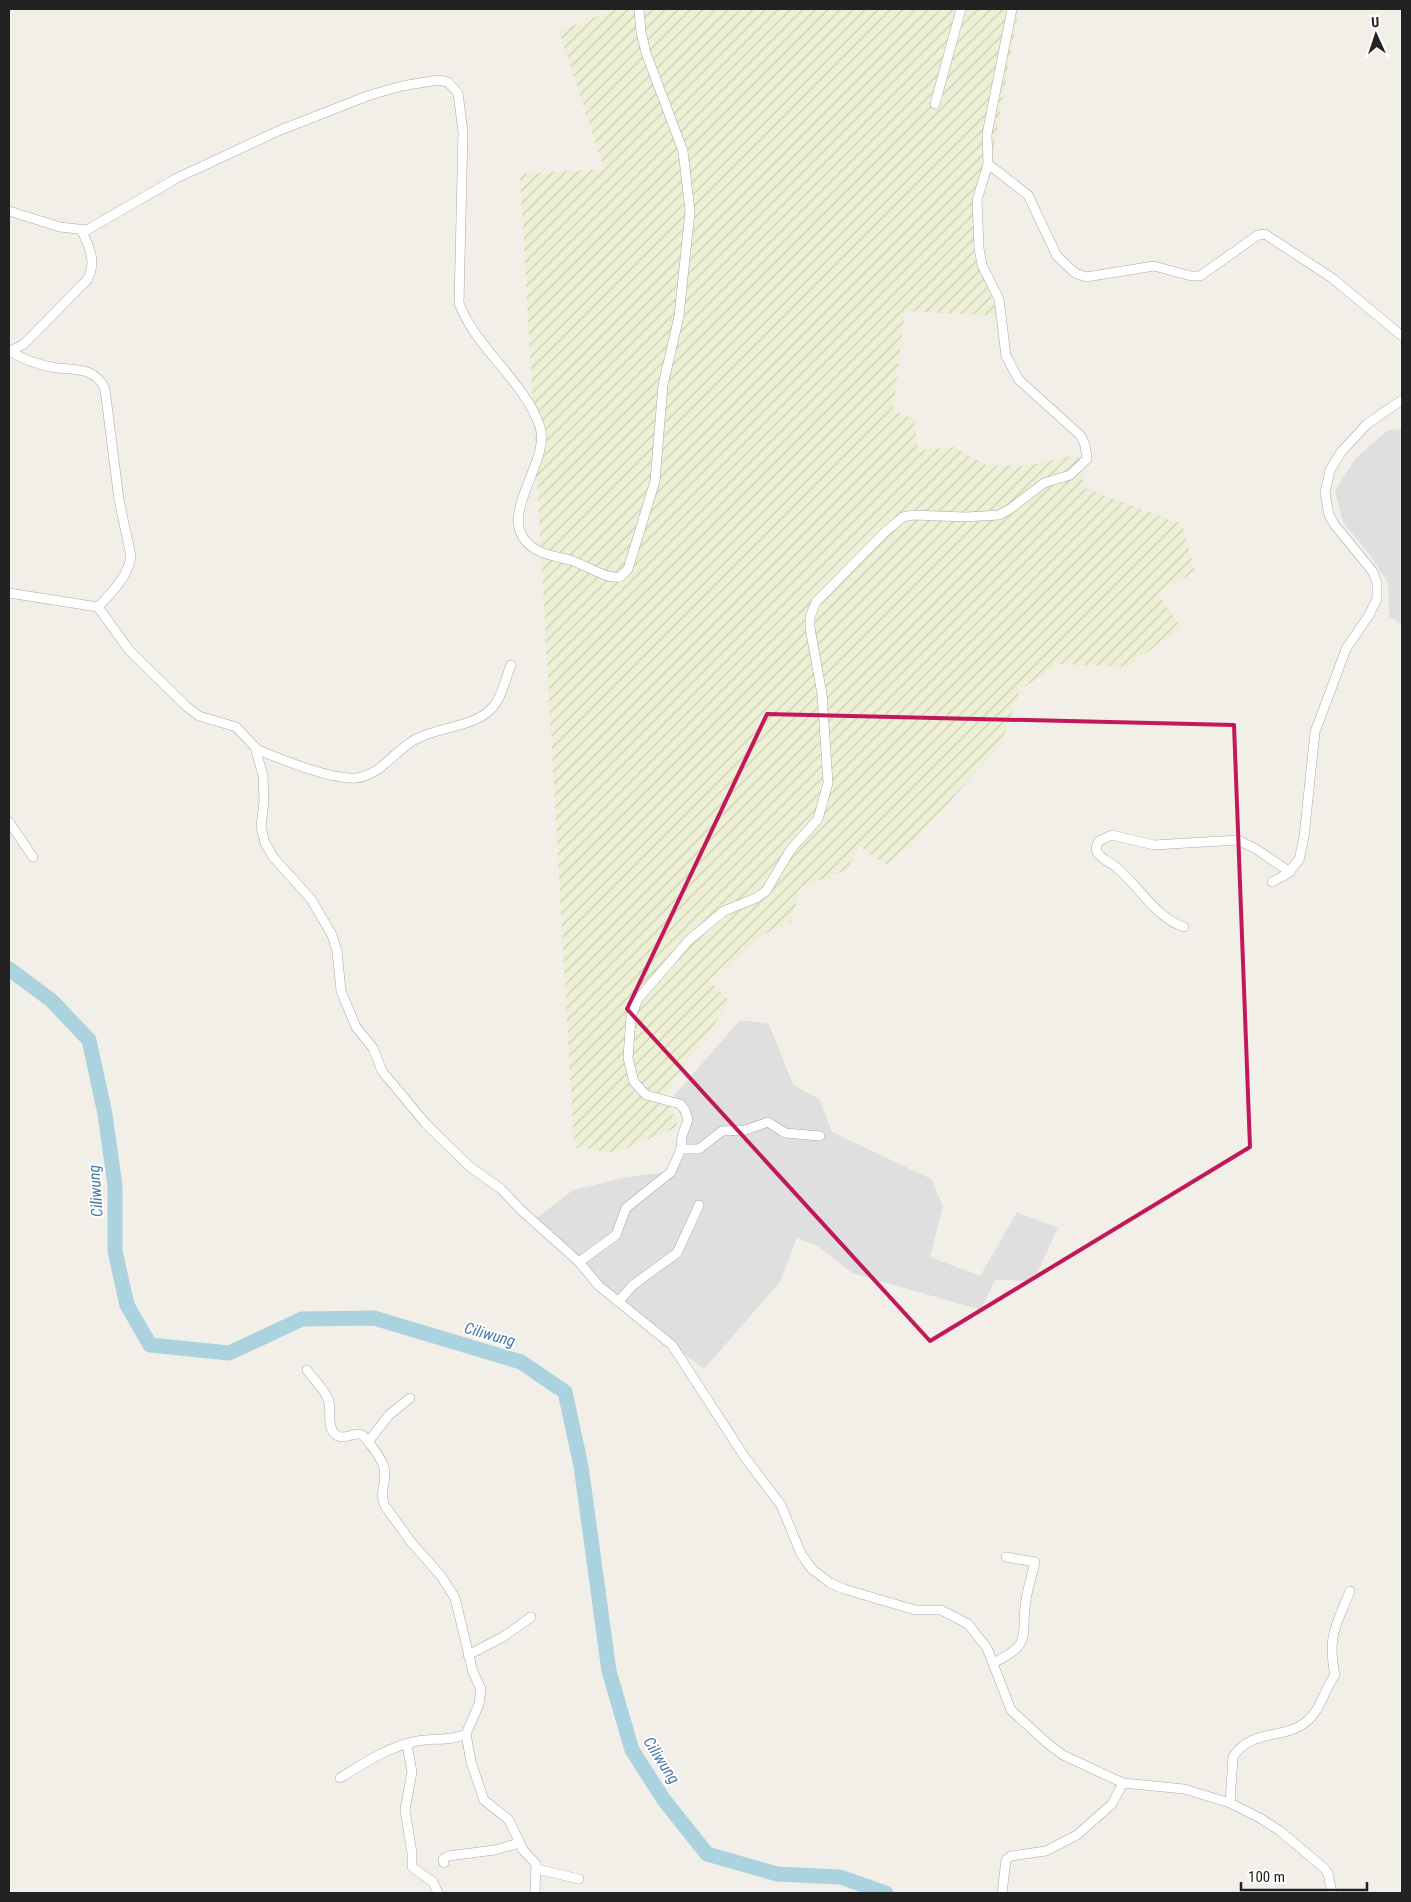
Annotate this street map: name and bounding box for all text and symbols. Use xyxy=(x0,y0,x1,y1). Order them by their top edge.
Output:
north arrow xyxy=(1351,10,1401,60)
text: U xyxy=(1371,14,1380,30)
water label: Ciliwung xyxy=(84,1164,107,1218)
water label: Ciliwung xyxy=(462,1318,518,1351)
water label: Ciliwung xyxy=(639,1733,684,1788)
scale bar xyxy=(1241,1860,1367,1892)
text: 100 m xyxy=(1248,1868,1285,1886)

